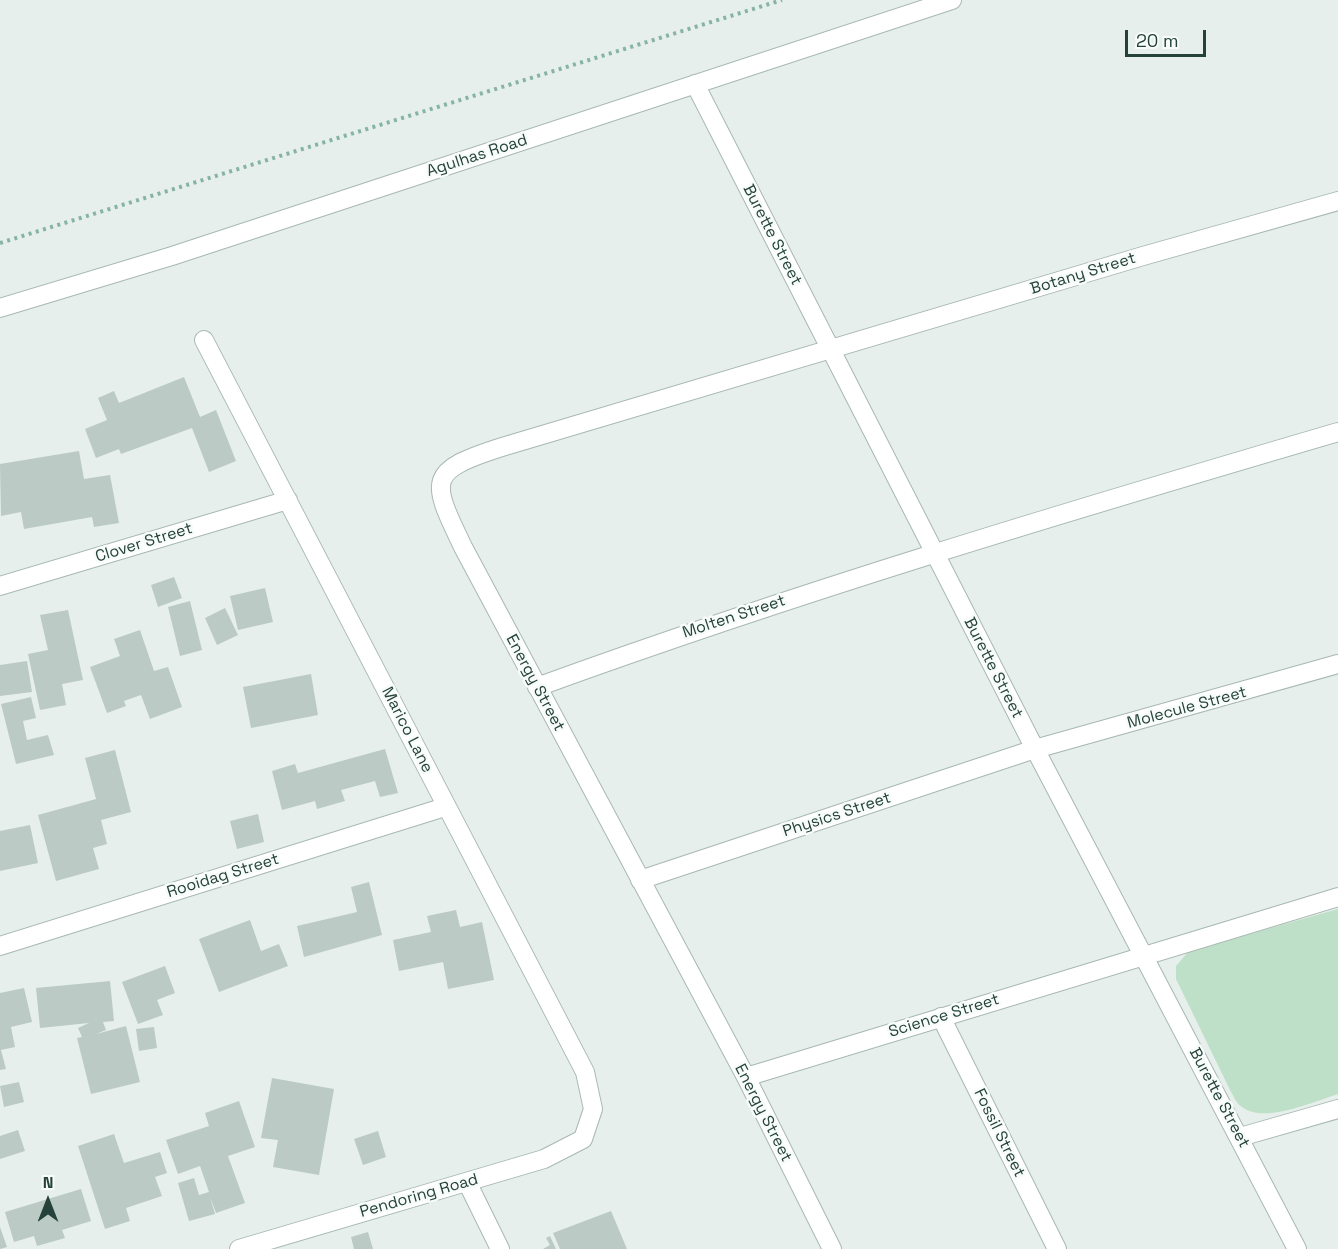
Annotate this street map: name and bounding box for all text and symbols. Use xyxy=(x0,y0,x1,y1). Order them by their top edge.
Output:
scale bar xyxy=(1128,18,1209,56)
text: 20 m xyxy=(1136,29,1179,52)
street label: Agulhas Road xyxy=(424,131,530,181)
street label: Burette Street xyxy=(738,181,806,289)
street label: Botany Street xyxy=(1028,249,1138,299)
street label: Clover Street xyxy=(93,519,195,567)
street label: Molten Street xyxy=(680,591,788,643)
street label: Burette Street xyxy=(959,614,1027,722)
street label: Energy Street xyxy=(501,631,569,735)
street label: Molecule Street xyxy=(1125,683,1249,733)
street label: Marico Lane xyxy=(377,684,437,776)
street label: Physics Street xyxy=(781,788,893,842)
street label: Rooidag Street xyxy=(165,850,281,902)
street label: Science Street xyxy=(886,990,1002,1042)
street label: Burette Street xyxy=(1185,1045,1253,1151)
street label: Energy Street xyxy=(730,1061,796,1165)
street label: Fossil Street xyxy=(969,1086,1029,1180)
street label: Pendoring Road xyxy=(358,1170,480,1222)
north arrow xyxy=(18,1171,78,1231)
text: N xyxy=(43,1172,53,1193)

